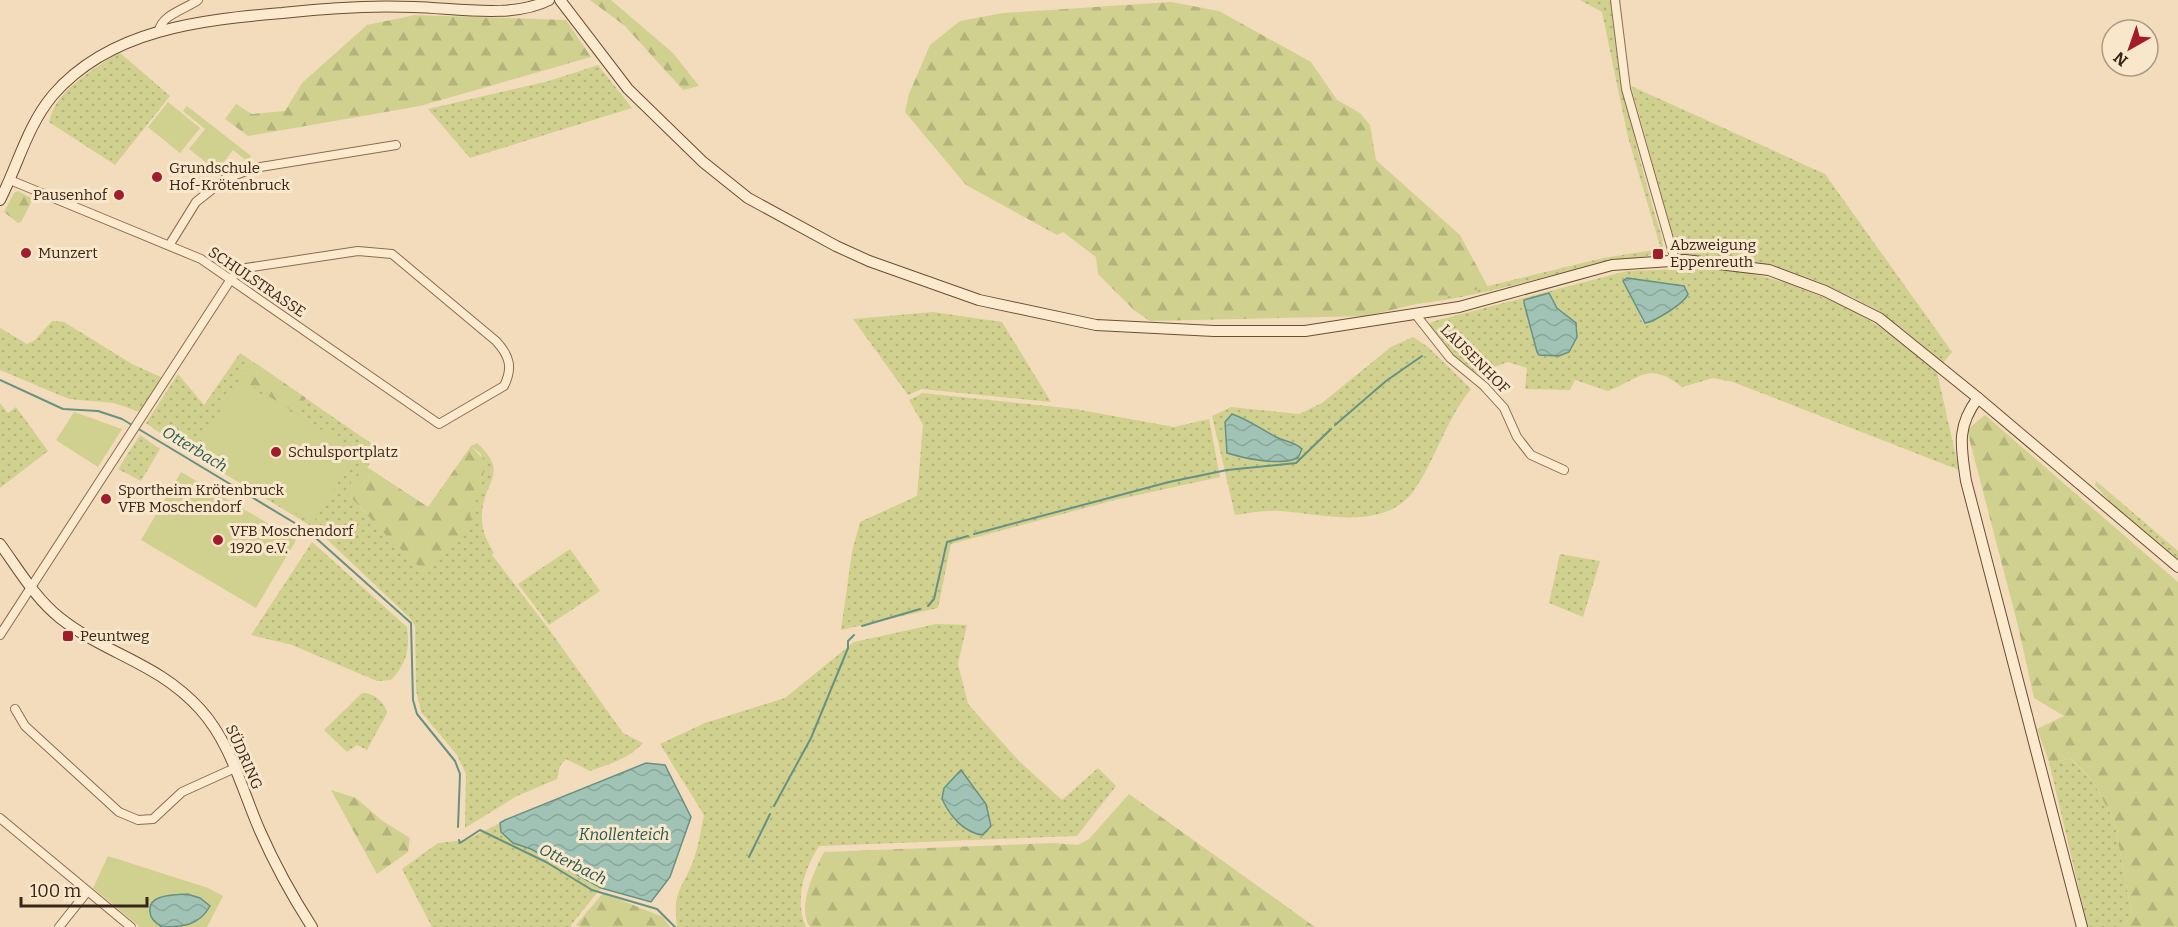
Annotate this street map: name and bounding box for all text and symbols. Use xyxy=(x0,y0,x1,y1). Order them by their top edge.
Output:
north arrow xyxy=(2100,18,2160,78)
text: N xyxy=(2110,48,2132,70)
place label: Grundschule Hof-Krötenbruck xyxy=(169,159,290,194)
marker: Grundschule Hof-Krötenbruck xyxy=(150,170,164,184)
place label: Pausenhof xyxy=(33,186,109,204)
marker: Pausenhof xyxy=(112,188,126,202)
place label: Abzweigung Eppenreuth xyxy=(1670,236,1756,271)
street label: SCHULSTRASSE xyxy=(205,243,309,321)
place label: Munzert xyxy=(38,244,98,262)
marker: Munzert xyxy=(19,246,33,260)
marker: Abzweigung Eppenreuth xyxy=(1651,247,1665,261)
street label: LAUSENHOF xyxy=(1437,321,1514,398)
water label: Otterbach xyxy=(159,422,231,476)
place label: Schulsportplatz xyxy=(288,443,398,461)
marker: Schulsportplatz xyxy=(269,445,283,459)
place label: Sportheim Krötenbruck VFB Moschendorf xyxy=(118,481,284,516)
marker: Sportheim Krötenbruck VFB Moschendorf xyxy=(99,492,113,506)
place label: VFB Moschendorf 1920 e.V. xyxy=(230,522,355,557)
marker: VFB Moschendorf 1920 e.V. xyxy=(211,533,225,547)
place label: Peuntweg xyxy=(80,627,149,645)
marker: Peuntweg xyxy=(61,629,75,643)
street label: SÜDRING xyxy=(222,722,266,792)
water label: Knollenteich xyxy=(579,825,669,844)
water label: Otterbach xyxy=(536,840,610,888)
scale bar xyxy=(21,870,147,908)
text: 100 m xyxy=(30,880,81,902)

